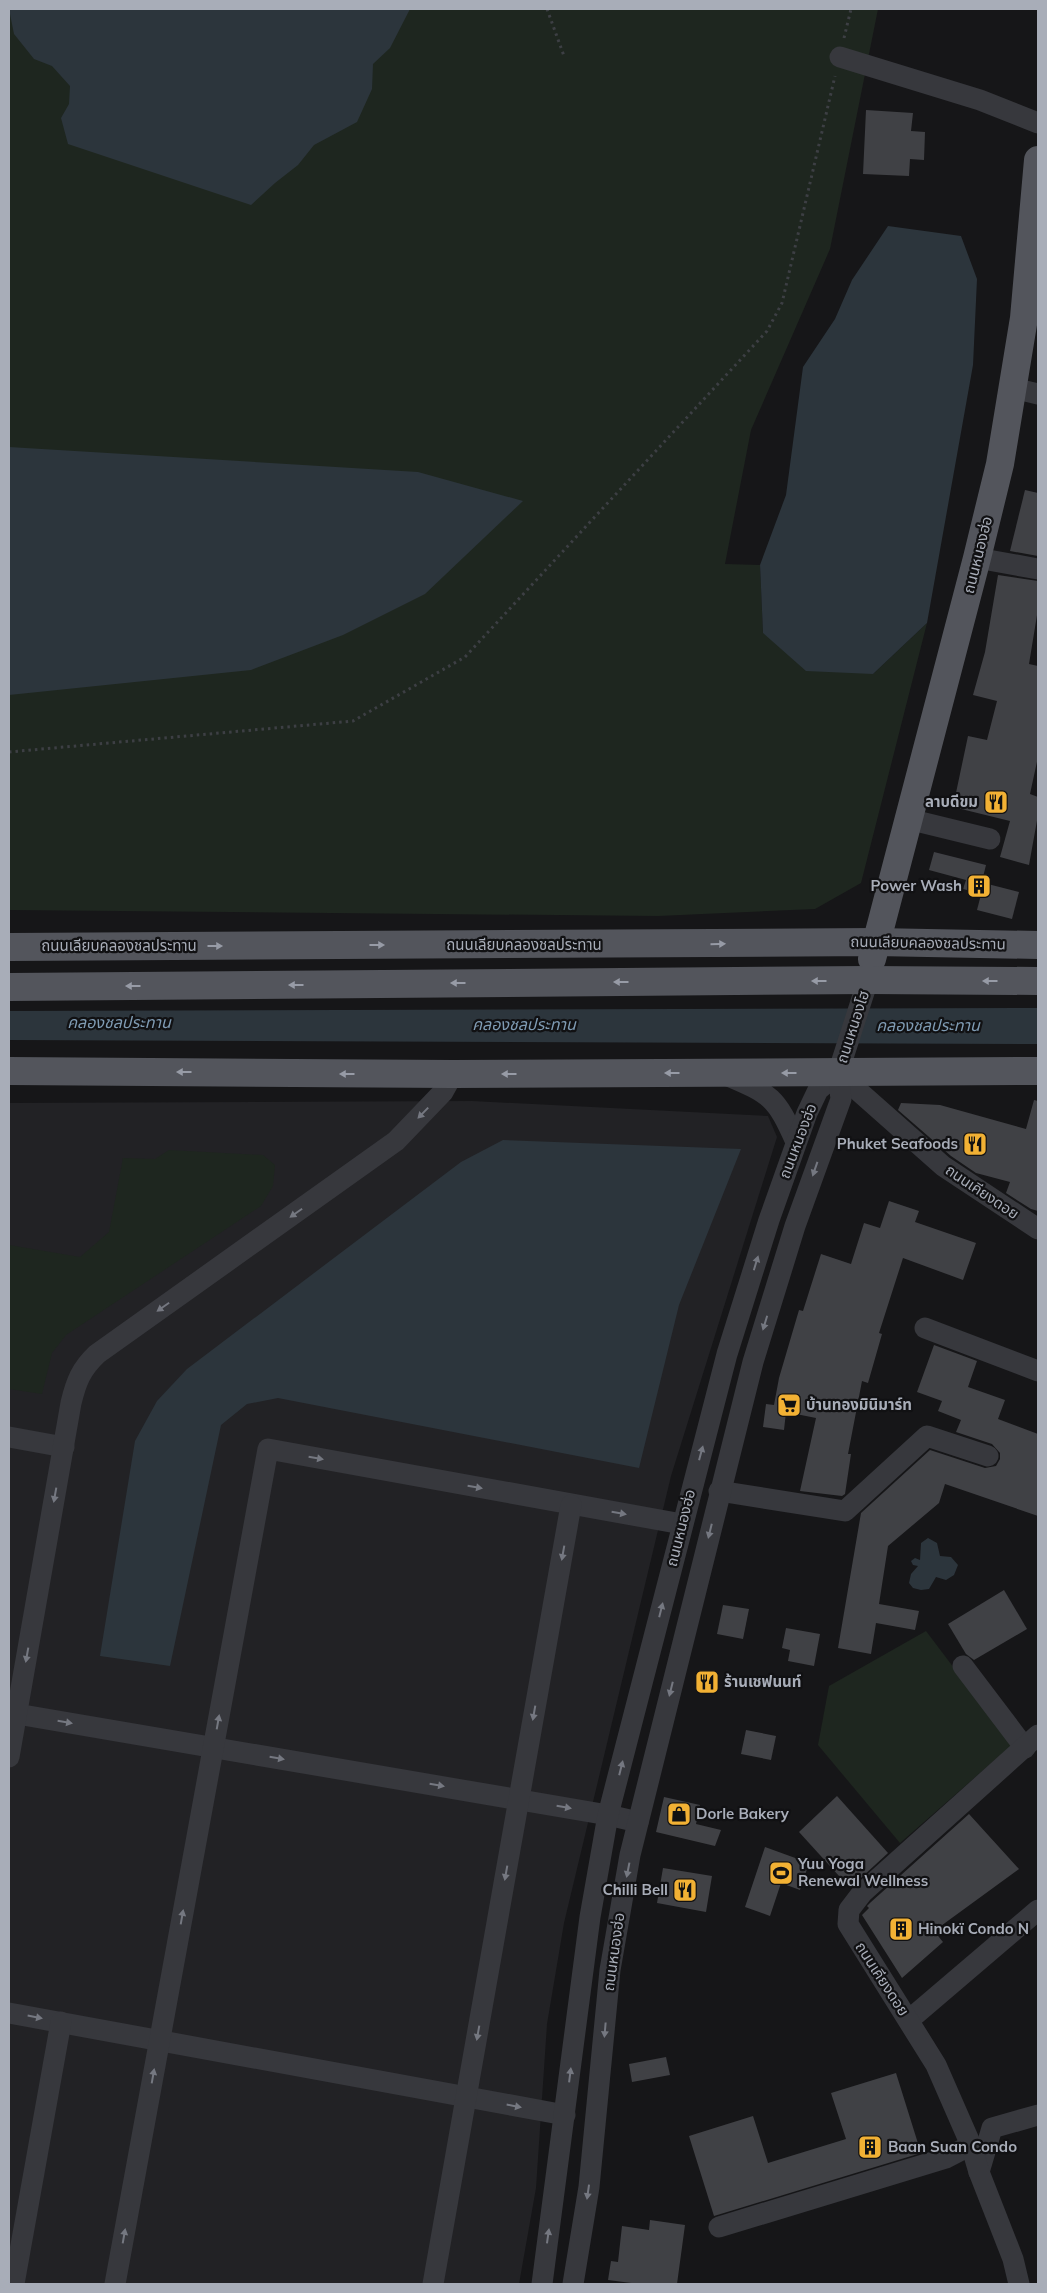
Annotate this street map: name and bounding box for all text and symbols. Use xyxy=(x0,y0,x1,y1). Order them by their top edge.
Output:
street label: ถนนหนองฮ่อ xyxy=(959,514,996,596)
restaurant icon: ลาบดีขม xyxy=(983,789,1009,815)
place label: ลาบดีขม xyxy=(925,792,978,811)
building icon: Power Wash xyxy=(966,873,992,899)
place label: Power Wash xyxy=(871,876,962,895)
street label: ถนนเลียบคลองชลประทาน xyxy=(850,932,1006,953)
street label: ถนนเลียบคลองชลประทาน xyxy=(446,935,602,954)
street label: ถนนเลียบคลองชลประทาน xyxy=(41,936,197,955)
one-way arrow xyxy=(710,940,726,948)
one-way arrow xyxy=(370,941,386,949)
one-way arrow xyxy=(207,942,223,950)
one-way arrow xyxy=(811,977,827,985)
one-way arrow xyxy=(981,977,997,985)
one-way arrow xyxy=(613,978,629,986)
one-way arrow xyxy=(450,979,466,987)
one-way arrow xyxy=(288,981,304,989)
one-way arrow xyxy=(125,982,141,990)
street label: ถนนหนองโฮ xyxy=(832,988,873,1065)
water label: คลองชลประทาน xyxy=(67,1012,172,1032)
water label: คลองชลประทาน xyxy=(472,1014,577,1034)
water label: คลองชลประทาน xyxy=(876,1015,981,1035)
one-way arrow xyxy=(176,1068,192,1076)
one-way arrow xyxy=(338,1069,354,1077)
one-way arrow xyxy=(663,1069,679,1077)
one-way arrow xyxy=(781,1069,797,1077)
one-way arrow xyxy=(501,1070,517,1078)
street label: ถนนหนองฮ่อ xyxy=(774,1100,821,1181)
one-way arrow xyxy=(417,1106,429,1118)
restaurant icon: Phuket Seafoods xyxy=(962,1131,988,1157)
place label: Phuket Seafoods xyxy=(837,1134,958,1153)
street label: ถนนเคียงดอย xyxy=(942,1160,1023,1223)
one-way arrow xyxy=(811,1161,818,1176)
one-way arrow xyxy=(289,1208,303,1218)
one-way arrow xyxy=(752,1255,760,1270)
one-way arrow xyxy=(157,1302,170,1312)
one-way arrow xyxy=(760,1316,768,1331)
supermarket icon: บ้านทองมินิมาร์ท xyxy=(776,1392,802,1418)
place label: บ้านทองมินิมาร์ท xyxy=(806,1395,912,1414)
one-way arrow xyxy=(697,1445,705,1460)
one-way arrow xyxy=(308,1454,324,1462)
one-way arrow xyxy=(468,1483,483,1491)
street label: ถนนหนองฮ่อ xyxy=(662,1487,699,1569)
one-way arrow xyxy=(51,1488,59,1504)
one-way arrow xyxy=(612,1510,628,1518)
one-way arrow xyxy=(705,1523,713,1538)
one-way arrow xyxy=(558,1545,566,1561)
one-way arrow xyxy=(657,1602,665,1617)
one-way arrow xyxy=(22,1648,30,1664)
restaurant icon: ร้านเชฟนนท์ xyxy=(694,1669,720,1695)
place label: ร้านเชฟนนท์ xyxy=(724,1672,801,1691)
one-way arrow xyxy=(667,1681,675,1696)
one-way arrow xyxy=(530,1705,538,1721)
one-way arrow xyxy=(214,1714,222,1730)
one-way arrow xyxy=(57,1718,73,1726)
one-way arrow xyxy=(269,1754,285,1762)
one-way arrow xyxy=(617,1760,625,1775)
one-way arrow xyxy=(429,1782,445,1790)
shop icon: Dorle Bakery xyxy=(666,1801,692,1827)
one-way arrow xyxy=(556,1803,572,1811)
place label: Dorle Bakery xyxy=(696,1804,790,1823)
place label: Yuu Yoga Renewal Wellness xyxy=(797,1854,928,1890)
sports icon: Yuu Yoga Renewal Wellness xyxy=(768,1860,794,1886)
one-way arrow xyxy=(623,1862,631,1878)
one-way arrow xyxy=(501,1865,509,1881)
restaurant icon: Chilli Bell xyxy=(672,1877,698,1903)
place label: Chilli Bell xyxy=(603,1880,668,1899)
one-way arrow xyxy=(179,1908,187,1924)
street label: ถนนหนองฮ่อ xyxy=(599,1911,628,1992)
building icon: Hinokï Condo N xyxy=(888,1916,914,1942)
place label: Hinokï Condo N xyxy=(918,1919,1029,1938)
street label: ถนนเคียงดอย xyxy=(851,1938,913,2019)
one-way arrow xyxy=(27,2014,43,2022)
one-way arrow xyxy=(600,2023,608,2039)
one-way arrow xyxy=(473,2025,481,2041)
one-way arrow xyxy=(566,2067,574,2083)
one-way arrow xyxy=(150,2068,158,2084)
one-way arrow xyxy=(507,2102,523,2110)
building icon: Baan Suan Condo xyxy=(857,2134,883,2160)
place label: Baan Suan Condo xyxy=(888,2137,1017,2156)
one-way arrow xyxy=(584,2184,592,2200)
one-way arrow xyxy=(121,2228,129,2244)
one-way arrow xyxy=(545,2228,553,2244)

